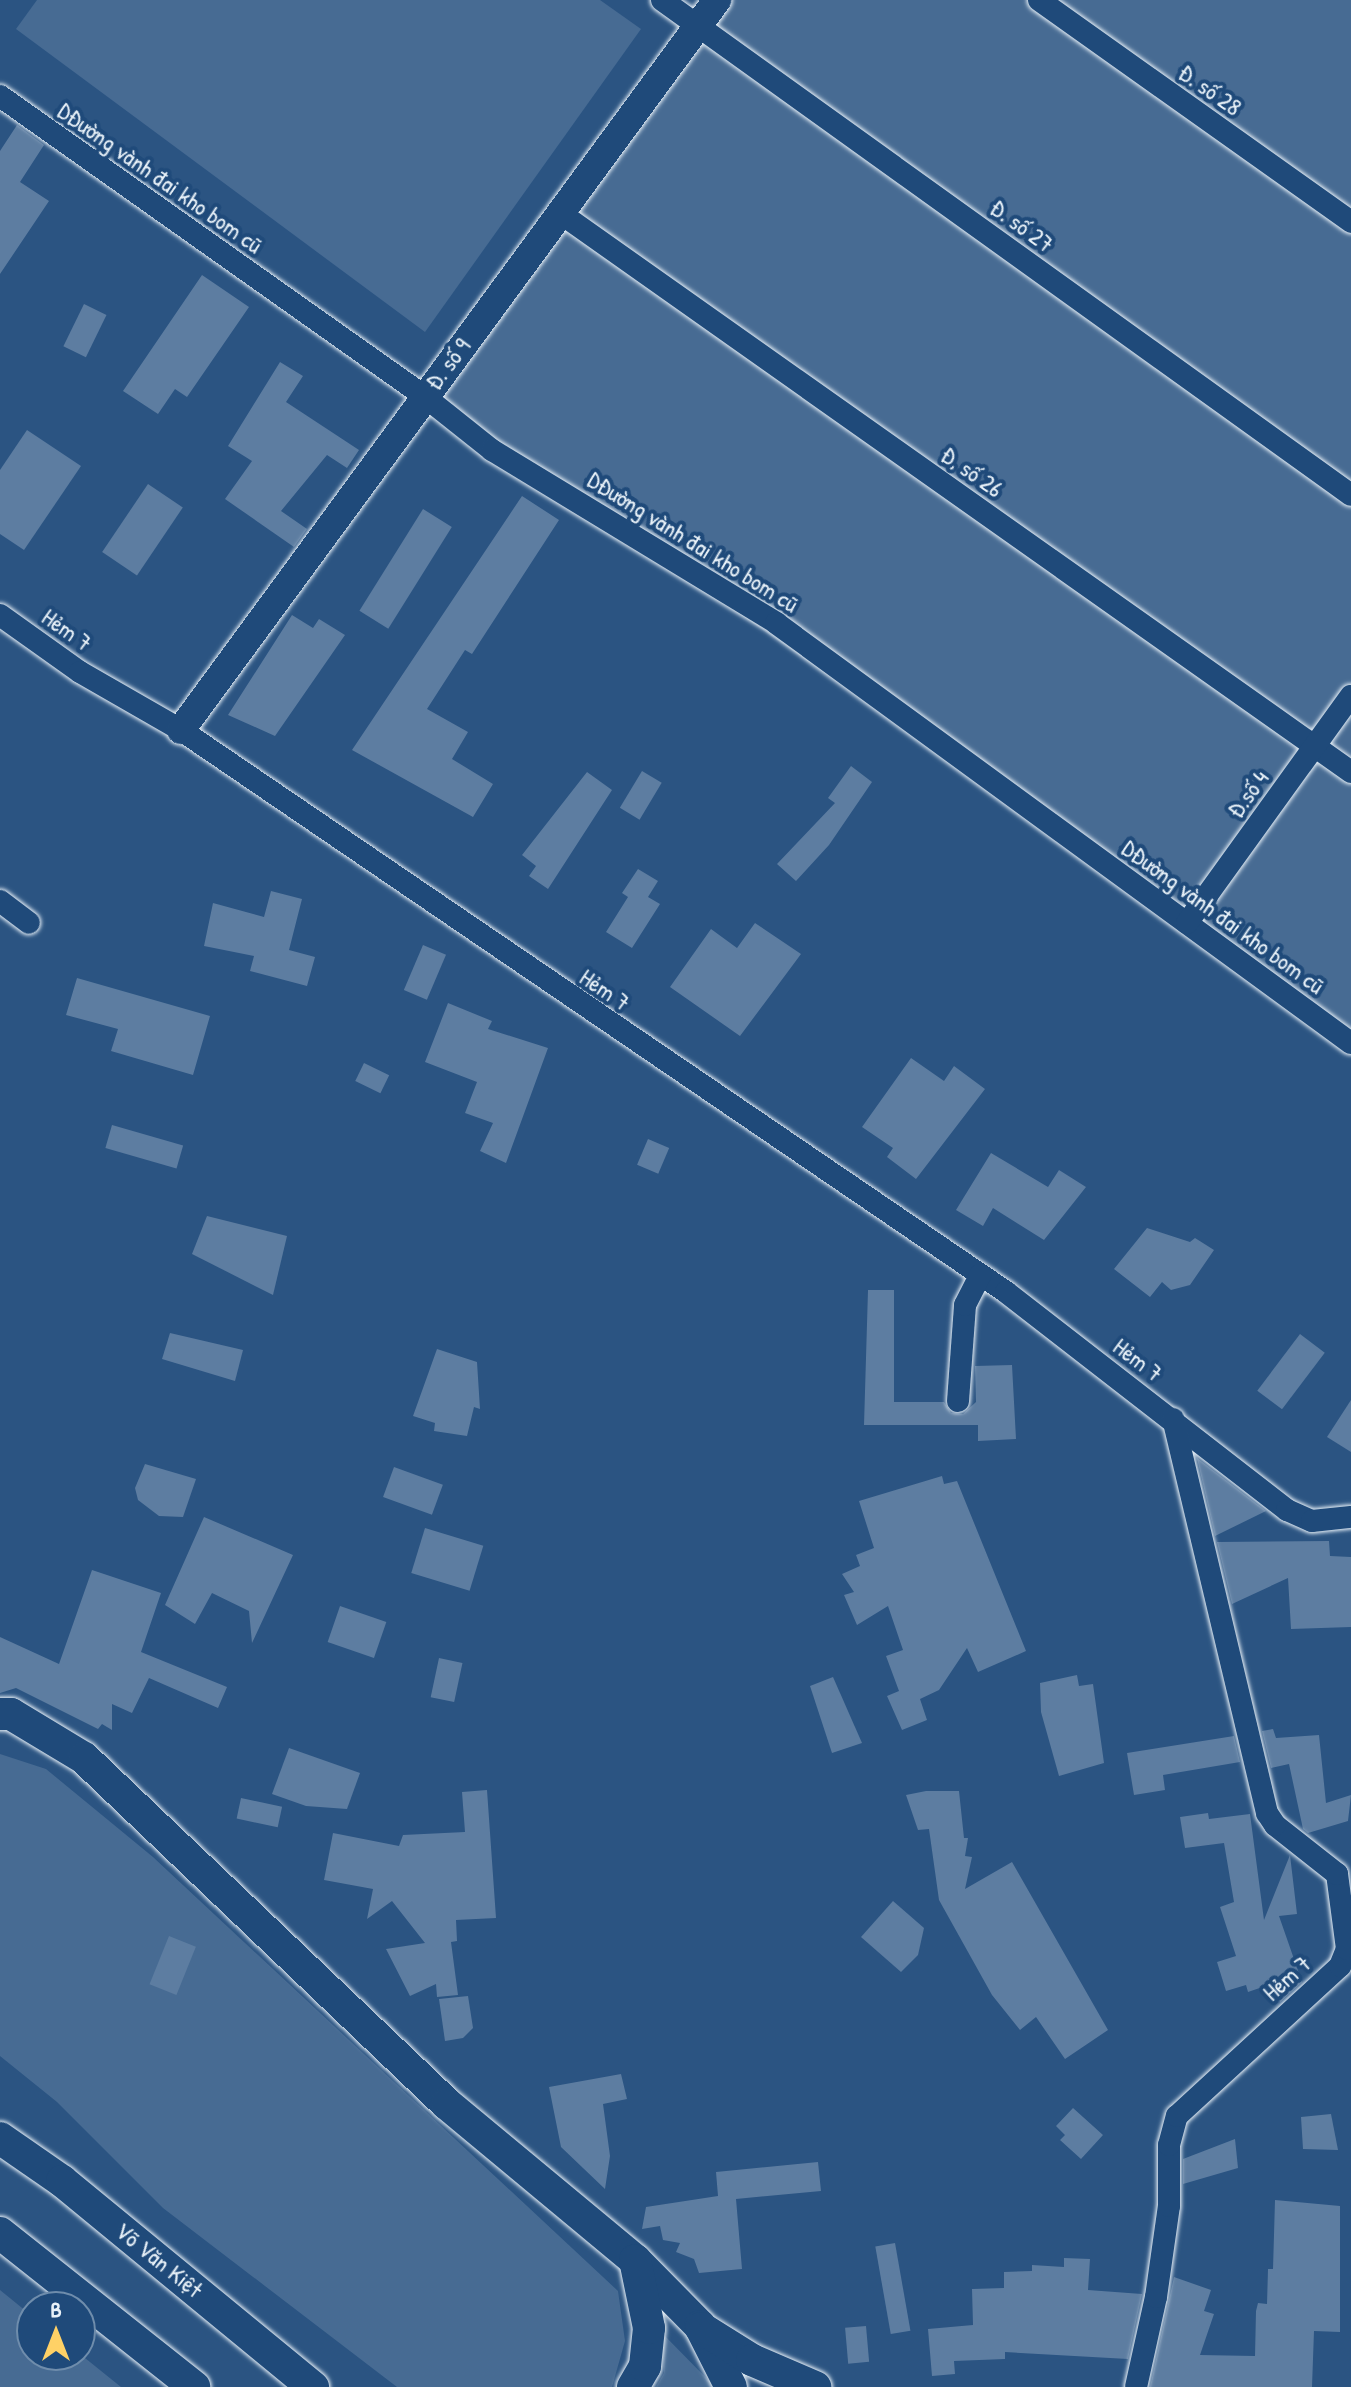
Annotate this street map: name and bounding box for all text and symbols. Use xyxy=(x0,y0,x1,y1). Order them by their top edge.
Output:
street label: Đ. số 28 xyxy=(1173,58,1247,122)
street label: DĐường vành đai kho bom cũ xyxy=(52,97,268,259)
street label: Đ. số 27 xyxy=(985,193,1059,259)
street label: Đ. số 9 xyxy=(419,333,477,395)
street label: Đ, số 26 xyxy=(936,440,1008,504)
street label: DĐường vành đai kho bom cũ xyxy=(582,465,804,619)
street label: Hẻm 7 xyxy=(36,603,98,657)
street label: Đ.số 4 xyxy=(1221,765,1275,823)
street label: DĐường vành đai kho bom cũ xyxy=(1116,834,1330,1000)
street label: Hẻm 7 xyxy=(574,963,636,1017)
street label: Hẻm 7 xyxy=(1108,1332,1168,1388)
street label: Hẻm 7 xyxy=(1257,1949,1317,2007)
street label: Võ Văn Kiệt xyxy=(110,2216,208,2304)
north arrow xyxy=(16,2291,96,2371)
text: B xyxy=(50,2294,62,2324)

